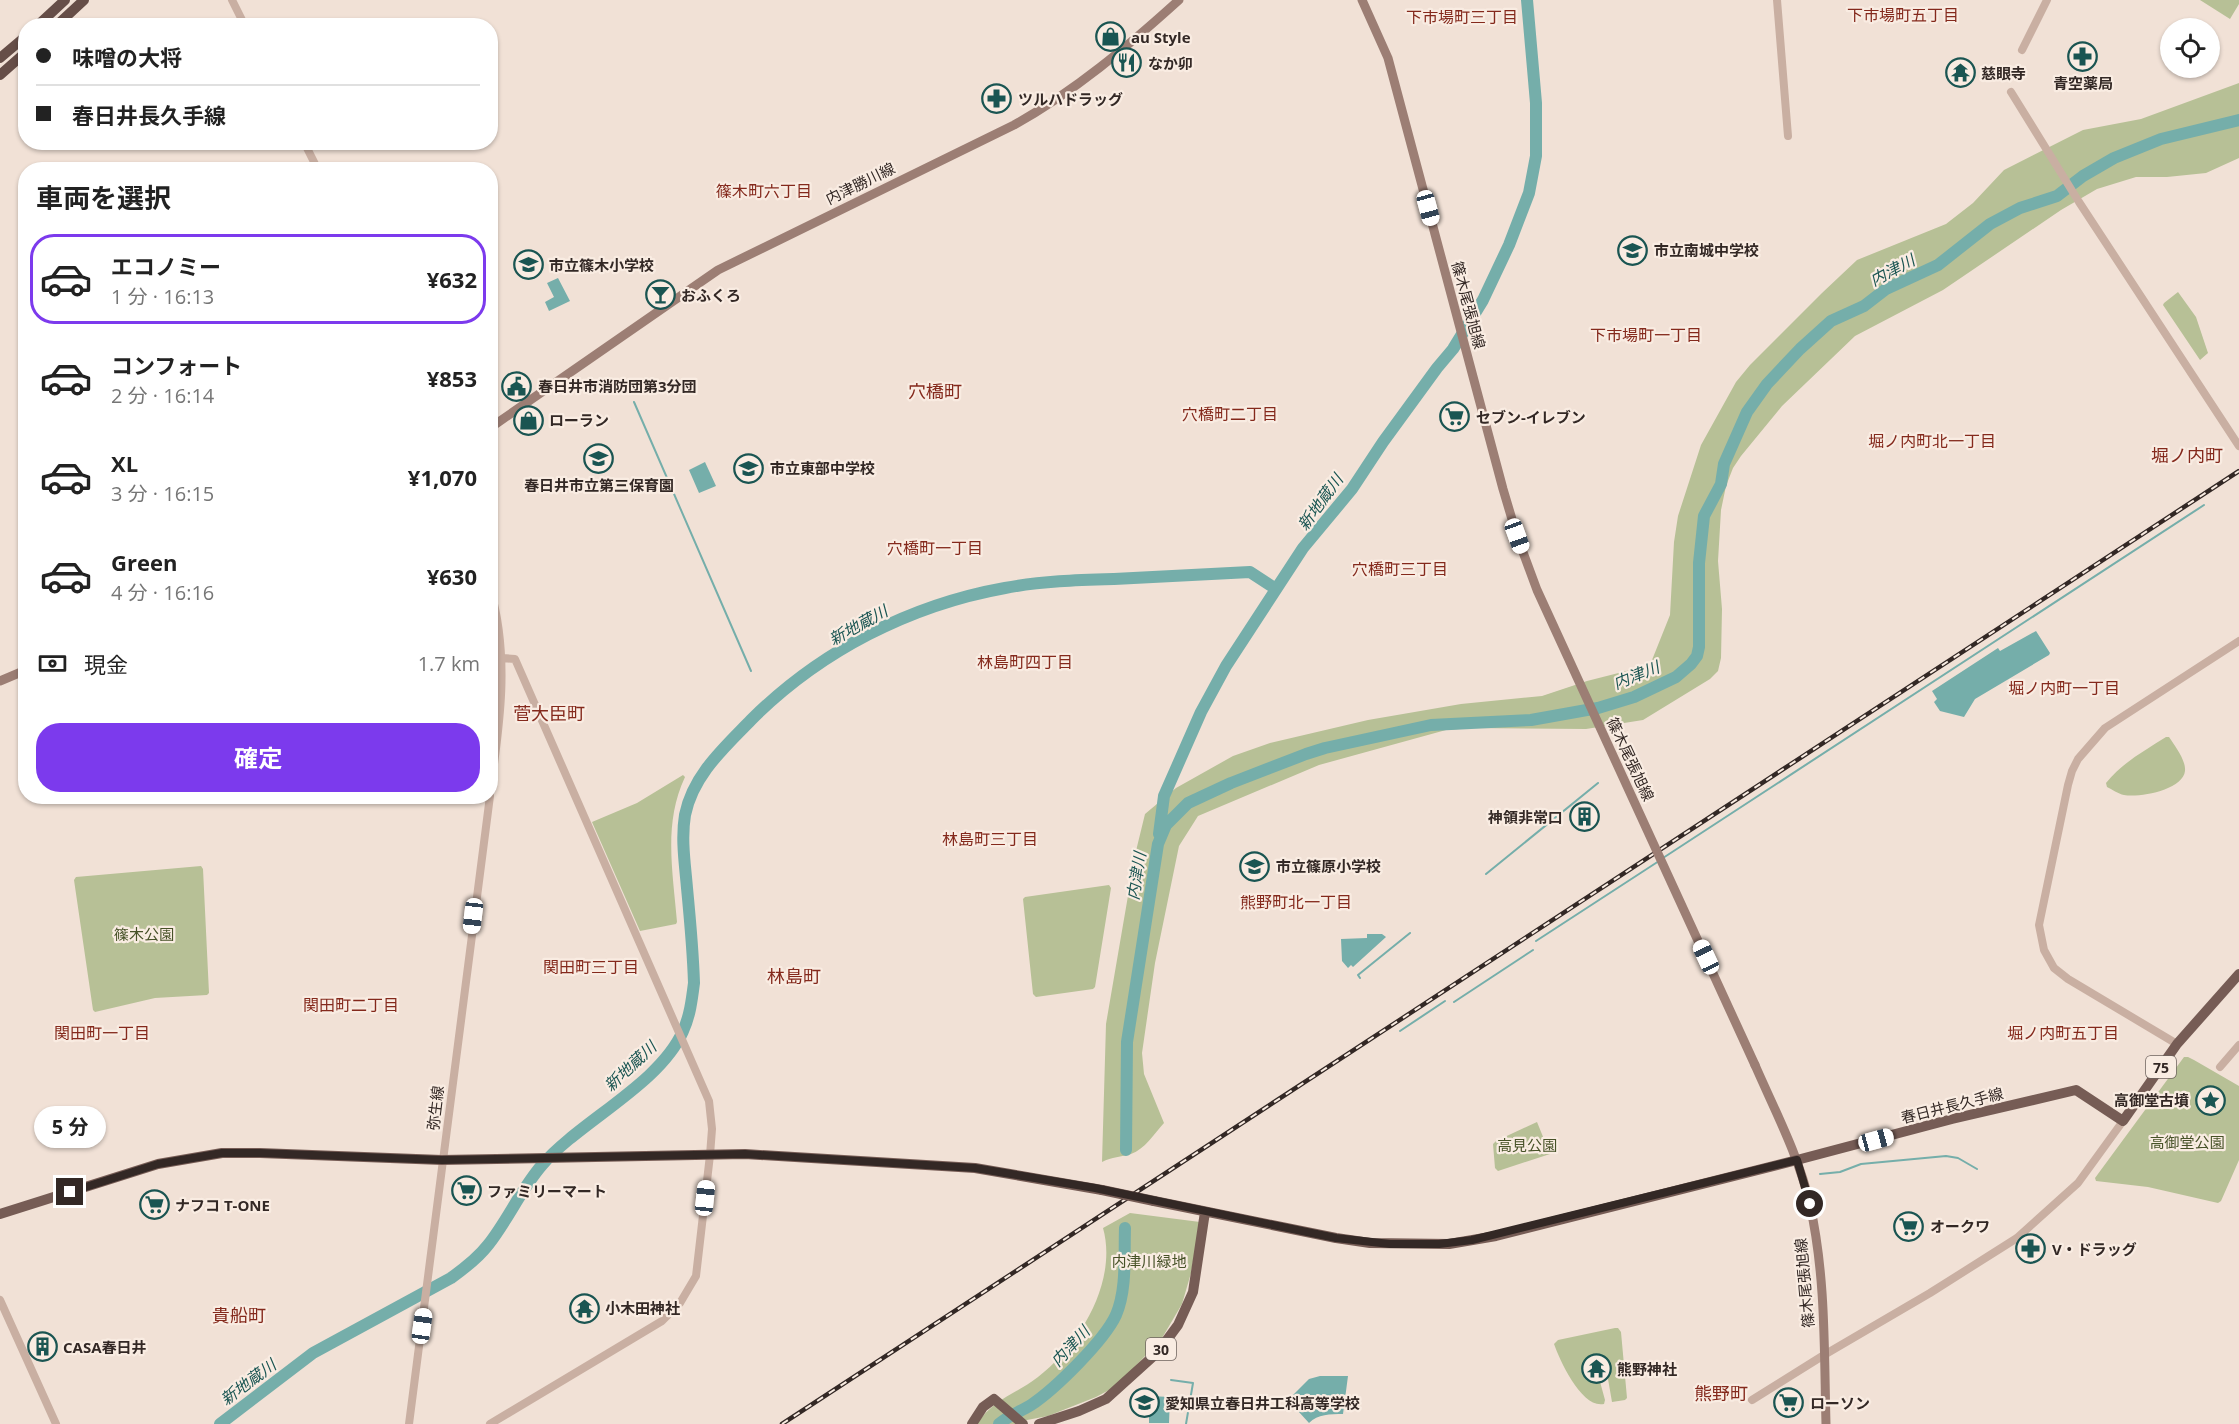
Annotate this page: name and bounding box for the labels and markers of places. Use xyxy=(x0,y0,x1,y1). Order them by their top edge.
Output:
shop icon: au Style xyxy=(1094,21,1126,53)
place label: au Style xyxy=(1131,27,1191,47)
pharmacy icon: 青空薬局 xyxy=(2067,40,2099,72)
restaurant icon: なか卯 xyxy=(1111,47,1143,79)
place label: なか卯 xyxy=(1148,53,1193,73)
temple icon: 慈眼寺 xyxy=(1944,57,1976,89)
place label: 慈眼寺 xyxy=(1981,63,2026,83)
place label: 青空薬局 xyxy=(2053,73,2113,93)
pharmacy icon: ツルハドラッグ xyxy=(981,83,1013,115)
place label: ツルハドラッグ xyxy=(1018,89,1123,109)
school or university icon: 市立南城中学校 xyxy=(1617,234,1649,266)
place label: 市立南城中学校 xyxy=(1654,240,1759,260)
school or university icon: 市立篠木小学校 xyxy=(512,249,544,281)
place label: 市立篠木小学校 xyxy=(549,255,654,275)
bar icon: おふくろ xyxy=(644,279,676,311)
place label: おふくろ xyxy=(681,285,741,305)
public building icon: 春日井市消防団第3分団 xyxy=(501,370,533,402)
place label: 春日井市消防団第3分団 xyxy=(538,376,697,396)
supermarket icon: セブン-イレブン xyxy=(1439,401,1471,433)
shop icon: ローラン xyxy=(512,404,544,436)
place label: セブン-イレブン xyxy=(1476,407,1586,427)
place label: ローラン xyxy=(549,410,609,430)
school or university icon: 春日井市立第三保育園 xyxy=(583,442,615,474)
school or university icon: 市立東部中学校 xyxy=(733,452,765,484)
place label: 市立東部中学校 xyxy=(770,458,875,478)
place label: 春日井市立第三保育園 xyxy=(524,475,674,495)
building icon: 神領非常口 xyxy=(1568,801,1600,833)
place label: 神領非常口 xyxy=(1487,807,1563,827)
school or university icon: 市立篠原小学校 xyxy=(1239,850,1271,882)
place label: 市立篠原小学校 xyxy=(1276,856,1381,876)
place icon: 高御堂古墳 xyxy=(2194,1084,2226,1116)
place label: 高御堂古墳 xyxy=(2114,1090,2189,1110)
supermarket icon: ファミリーマート xyxy=(450,1175,482,1207)
place label: ファミリーマート xyxy=(487,1181,607,1201)
supermarket icon: ナフコ T-ONE xyxy=(138,1189,170,1221)
place label: ナフコ T-ONE xyxy=(175,1195,270,1215)
supermarket icon: オークワ xyxy=(1893,1210,1925,1242)
place label: オークワ xyxy=(1930,1216,1990,1236)
pharmacy icon: V・ドラッグ xyxy=(2015,1233,2047,1265)
place label: V・ドラッグ xyxy=(2052,1239,2137,1259)
temple icon: 小木田神社 xyxy=(568,1292,600,1324)
place label: 小木田神社 xyxy=(605,1298,680,1318)
building icon: CASA春日井 xyxy=(26,1331,58,1363)
place label: CASA春日井 xyxy=(63,1337,147,1357)
temple icon: 熊野神社 xyxy=(1580,1353,1612,1385)
place label: 熊野神社 xyxy=(1617,1359,1677,1379)
school or university icon: 愛知県立春日井工科高等学校 xyxy=(1128,1387,1160,1419)
supermarket icon: ローソン xyxy=(1773,1387,1805,1419)
place label: 愛知県立春日井工科高等学校 xyxy=(1165,1393,1360,1413)
place label: ローソン xyxy=(1810,1393,1870,1413)

